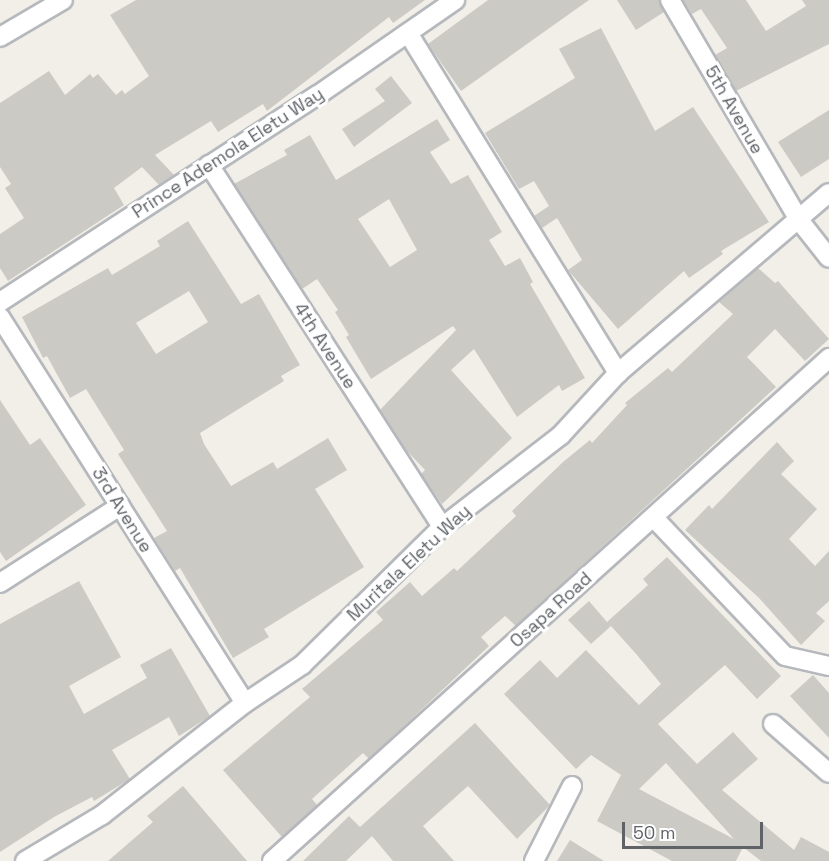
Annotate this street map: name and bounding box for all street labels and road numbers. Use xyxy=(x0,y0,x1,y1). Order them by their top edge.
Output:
street label: 5th Avenue xyxy=(700,62,768,158)
street label: Prince Ademola Eletu Way xyxy=(128,83,328,223)
street label: 4th Avenue xyxy=(289,299,361,393)
street label: 3rd Avenue xyxy=(87,463,157,557)
street label: Muritala Eletu Way xyxy=(343,500,475,626)
street label: Osapa Road xyxy=(506,568,596,652)

